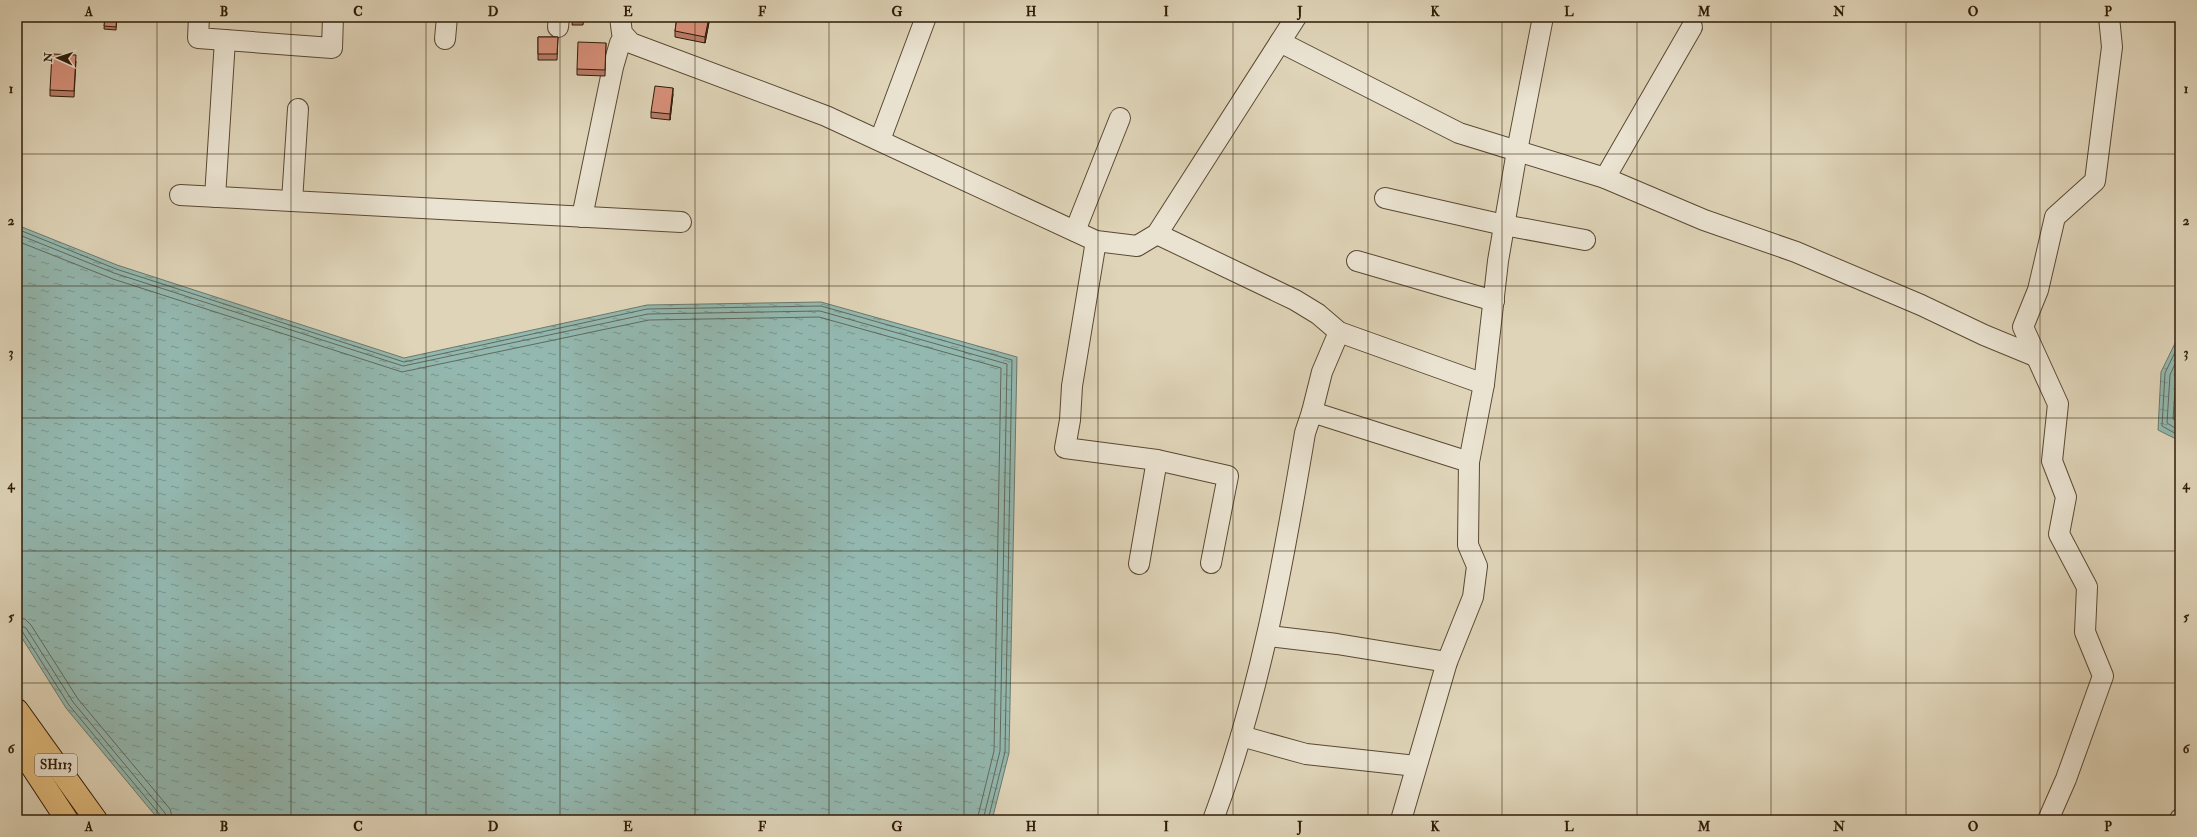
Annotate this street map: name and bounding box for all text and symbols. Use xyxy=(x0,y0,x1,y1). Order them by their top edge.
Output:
text: A xyxy=(84,4,94,20)
text: B xyxy=(220,4,228,20)
text: C xyxy=(353,4,363,20)
text: D xyxy=(488,4,499,20)
text: E xyxy=(623,4,633,20)
text: F xyxy=(758,4,767,20)
text: G xyxy=(892,4,903,20)
text: H xyxy=(1026,4,1037,20)
text: I xyxy=(1163,4,1169,20)
text: J xyxy=(1296,4,1303,21)
text: K xyxy=(1430,4,1440,20)
text: L xyxy=(1564,4,1574,20)
text: M xyxy=(1697,4,1711,20)
text: N xyxy=(1832,4,1845,20)
text: O xyxy=(1968,4,1979,20)
text: P xyxy=(2104,4,2112,20)
north arrow xyxy=(38,38,78,78)
text: N xyxy=(42,51,55,64)
text: 1 xyxy=(9,81,14,97)
text: 1 xyxy=(2184,81,2189,97)
text: 2 xyxy=(8,213,15,229)
text: 2 xyxy=(2183,213,2190,229)
text: 3 xyxy=(9,345,14,361)
text: 3 xyxy=(2184,345,2189,361)
text: 4 xyxy=(6,477,15,493)
text: 4 xyxy=(2181,477,2190,493)
text: 5 xyxy=(8,609,14,625)
text: 5 xyxy=(2183,609,2189,625)
text: 6 xyxy=(8,741,16,757)
text: 6 xyxy=(2183,741,2191,757)
road number: SH113 xyxy=(35,754,77,776)
text: A xyxy=(84,819,94,835)
text: B xyxy=(220,819,228,835)
text: C xyxy=(353,819,363,835)
text: D xyxy=(488,819,499,835)
text: E xyxy=(623,819,633,835)
text: F xyxy=(758,819,767,835)
text: G xyxy=(892,819,903,835)
text: H xyxy=(1026,819,1037,835)
text: I xyxy=(1163,819,1169,835)
text: J xyxy=(1296,819,1303,836)
text: K xyxy=(1430,819,1440,835)
text: L xyxy=(1564,819,1574,835)
text: M xyxy=(1697,819,1711,835)
text: N xyxy=(1832,819,1845,835)
text: O xyxy=(1968,819,1979,835)
text: P xyxy=(2104,819,2112,835)

